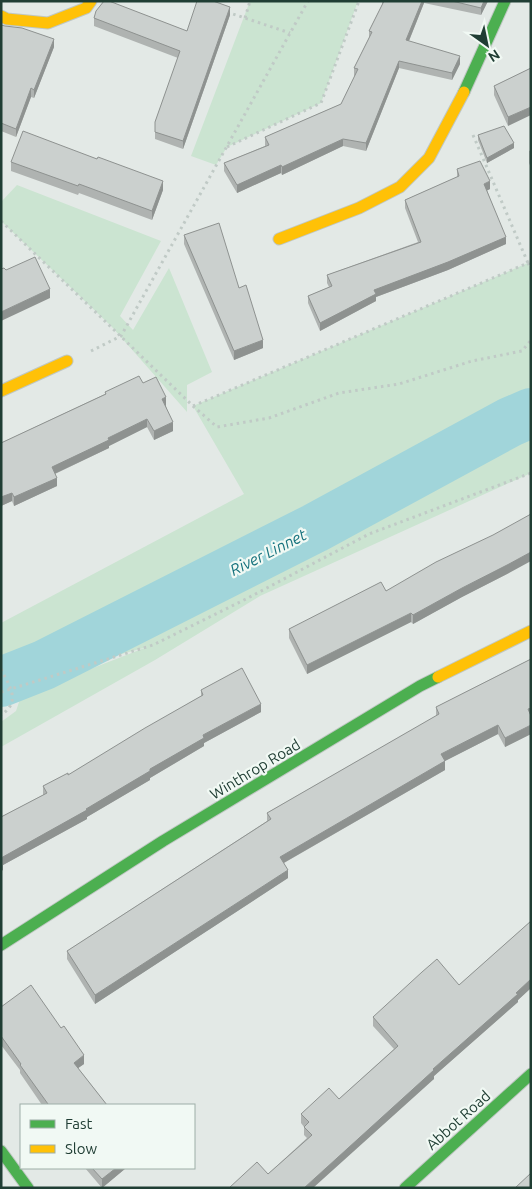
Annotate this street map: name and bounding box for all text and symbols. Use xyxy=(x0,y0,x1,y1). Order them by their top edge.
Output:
north arrow xyxy=(462,20,512,70)
text: N xyxy=(485,46,503,65)
water label: River Linnet xyxy=(227,525,310,579)
street label: Winthrop Road xyxy=(207,735,303,803)
street label: Abbot Road xyxy=(423,1087,493,1153)
legend xyxy=(20,1104,195,1169)
text: Fast xyxy=(65,1115,93,1132)
text: Slow xyxy=(65,1140,98,1157)

